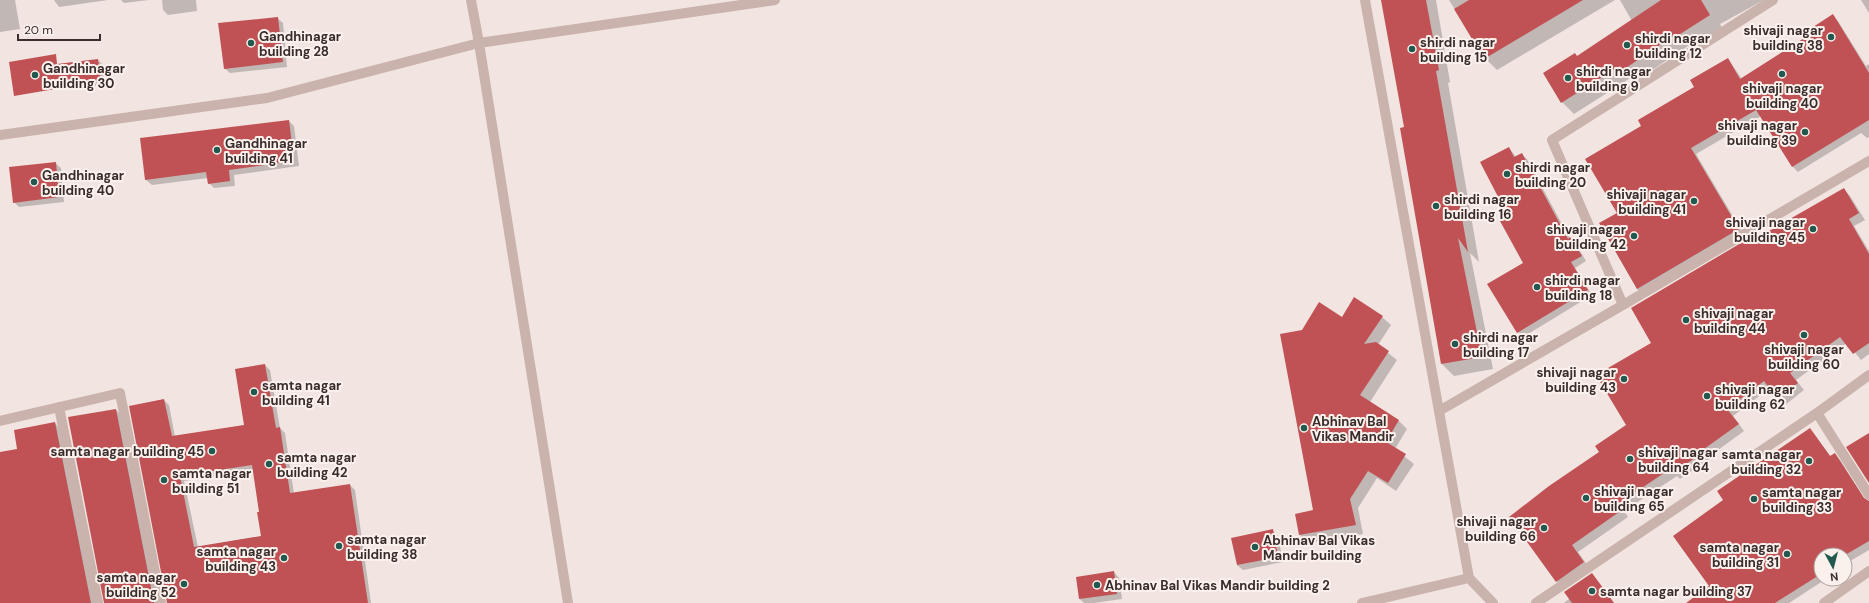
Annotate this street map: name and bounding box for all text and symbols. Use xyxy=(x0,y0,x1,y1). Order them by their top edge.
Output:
scale bar xyxy=(18,16,100,42)
text: 20 m xyxy=(24,22,53,38)
place label: shivaji nagar building 38 xyxy=(1743,22,1824,54)
place label: Gandhinagar building 28 xyxy=(259,28,342,60)
place label: shirdi nagar building 12 xyxy=(1635,30,1711,62)
marker: shivaji nagar building 38 xyxy=(1826,32,1836,42)
place label: shirdi nagar building 15 xyxy=(1420,34,1496,66)
marker: Gandhinagar building 28 xyxy=(246,38,256,48)
marker: shirdi nagar building 12 xyxy=(1622,40,1632,50)
marker: shirdi nagar building 15 xyxy=(1407,44,1417,54)
place label: Gandhinagar building 30 xyxy=(43,60,126,92)
place label: shirdi nagar building 9 xyxy=(1576,63,1652,95)
marker: shivaji nagar building 40 xyxy=(1777,69,1787,79)
marker: Gandhinagar building 30 xyxy=(30,70,40,80)
marker: shirdi nagar building 9 xyxy=(1563,73,1573,83)
place label: shivaji nagar building 40 xyxy=(1742,80,1822,112)
place label: shivaji nagar building 39 xyxy=(1717,117,1798,149)
marker: shivaji nagar building 39 xyxy=(1800,127,1810,137)
place label: Gandhinagar building 41 xyxy=(225,135,308,167)
marker: Gandhinagar building 41 xyxy=(212,145,222,155)
place label: shirdi nagar building 20 xyxy=(1515,159,1591,191)
place label: Gandhinagar building 40 xyxy=(42,167,125,199)
marker: shirdi nagar building 20 xyxy=(1502,169,1512,179)
marker: Gandhinagar building 40 xyxy=(29,177,39,187)
place label: shivaji nagar building 41 xyxy=(1606,186,1687,218)
place label: shirdi nagar building 16 xyxy=(1444,191,1520,223)
marker: shivaji nagar building 41 xyxy=(1689,196,1699,206)
marker: shirdi nagar building 16 xyxy=(1431,201,1441,211)
place label: shivaji nagar building 45 xyxy=(1725,214,1806,246)
place label: shivaji nagar building 42 xyxy=(1546,221,1627,253)
marker: shivaji nagar building 45 xyxy=(1808,224,1818,234)
marker: shivaji nagar building 42 xyxy=(1629,231,1639,241)
place label: shirdi nagar building 18 xyxy=(1545,272,1621,304)
marker: shirdi nagar building 18 xyxy=(1532,282,1542,292)
place label: shivaji nagar building 44 xyxy=(1694,305,1774,337)
marker: shivaji nagar building 44 xyxy=(1681,315,1691,325)
place label: shirdi nagar building 17 xyxy=(1463,329,1539,361)
marker: shivaji nagar building 60 xyxy=(1799,330,1809,340)
marker: shirdi nagar building 17 xyxy=(1450,339,1460,349)
place label: shivaji nagar building 60 xyxy=(1764,341,1844,373)
place label: shivaji nagar building 43 xyxy=(1536,364,1617,396)
marker: shivaji nagar building 43 xyxy=(1619,374,1629,384)
place label: samta nagar building 41 xyxy=(262,377,342,409)
place label: shivaji nagar building 62 xyxy=(1715,381,1795,413)
marker: samta nagar building 41 xyxy=(249,387,259,397)
marker: shivaji nagar building 62 xyxy=(1702,391,1712,401)
place label: Abhinav Bal Vikas Mandir xyxy=(1312,413,1395,445)
marker: Abhinav Bal Vikas Mandir xyxy=(1299,423,1309,433)
place label: samta nagar building 45 xyxy=(51,443,204,460)
place label: shivaji nagar building 64 xyxy=(1638,444,1718,476)
marker: samta nagar building 45 xyxy=(207,446,217,456)
place label: samta nagar building 32 xyxy=(1722,446,1802,478)
place label: samta nagar building 42 xyxy=(277,449,357,481)
marker: shivaji nagar building 64 xyxy=(1625,454,1635,464)
marker: samta nagar building 32 xyxy=(1804,456,1814,466)
marker: samta nagar building 42 xyxy=(264,459,274,469)
place label: samta nagar building 51 xyxy=(172,465,252,497)
marker: samta nagar building 51 xyxy=(159,475,169,485)
place label: shivaji nagar building 65 xyxy=(1594,483,1674,515)
place label: samta nagar building 33 xyxy=(1762,484,1842,516)
marker: shivaji nagar building 65 xyxy=(1581,493,1591,503)
marker: samta nagar building 33 xyxy=(1749,494,1759,504)
place label: shivaji nagar building 66 xyxy=(1456,513,1537,545)
marker: shivaji nagar building 66 xyxy=(1539,523,1549,533)
place label: samta nagar building 38 xyxy=(347,531,427,563)
place label: Abhinav Bal Vikas Mandir building xyxy=(1263,532,1375,564)
place label: samta nagar building 31 xyxy=(1700,539,1780,571)
marker: samta nagar building 38 xyxy=(334,541,344,551)
marker: Abhinav Bal Vikas Mandir building xyxy=(1250,542,1260,552)
place label: samta nagar building 43 xyxy=(197,543,277,575)
north arrow xyxy=(1813,547,1853,587)
marker: samta nagar building 31 xyxy=(1782,549,1792,559)
marker: samta nagar building 43 xyxy=(279,553,289,563)
place label: samta nagar building 52 xyxy=(97,569,177,601)
text: N xyxy=(1829,569,1839,584)
place label: Abhinav Bal Vikas Mandir building 2 xyxy=(1105,577,1330,594)
marker: samta nagar building 52 xyxy=(179,579,189,589)
marker: Abhinav Bal Vikas Mandir building 2 xyxy=(1092,580,1102,590)
place label: samta nagar building 37 xyxy=(1600,583,1752,600)
marker: samta nagar building 37 xyxy=(1587,586,1597,596)

